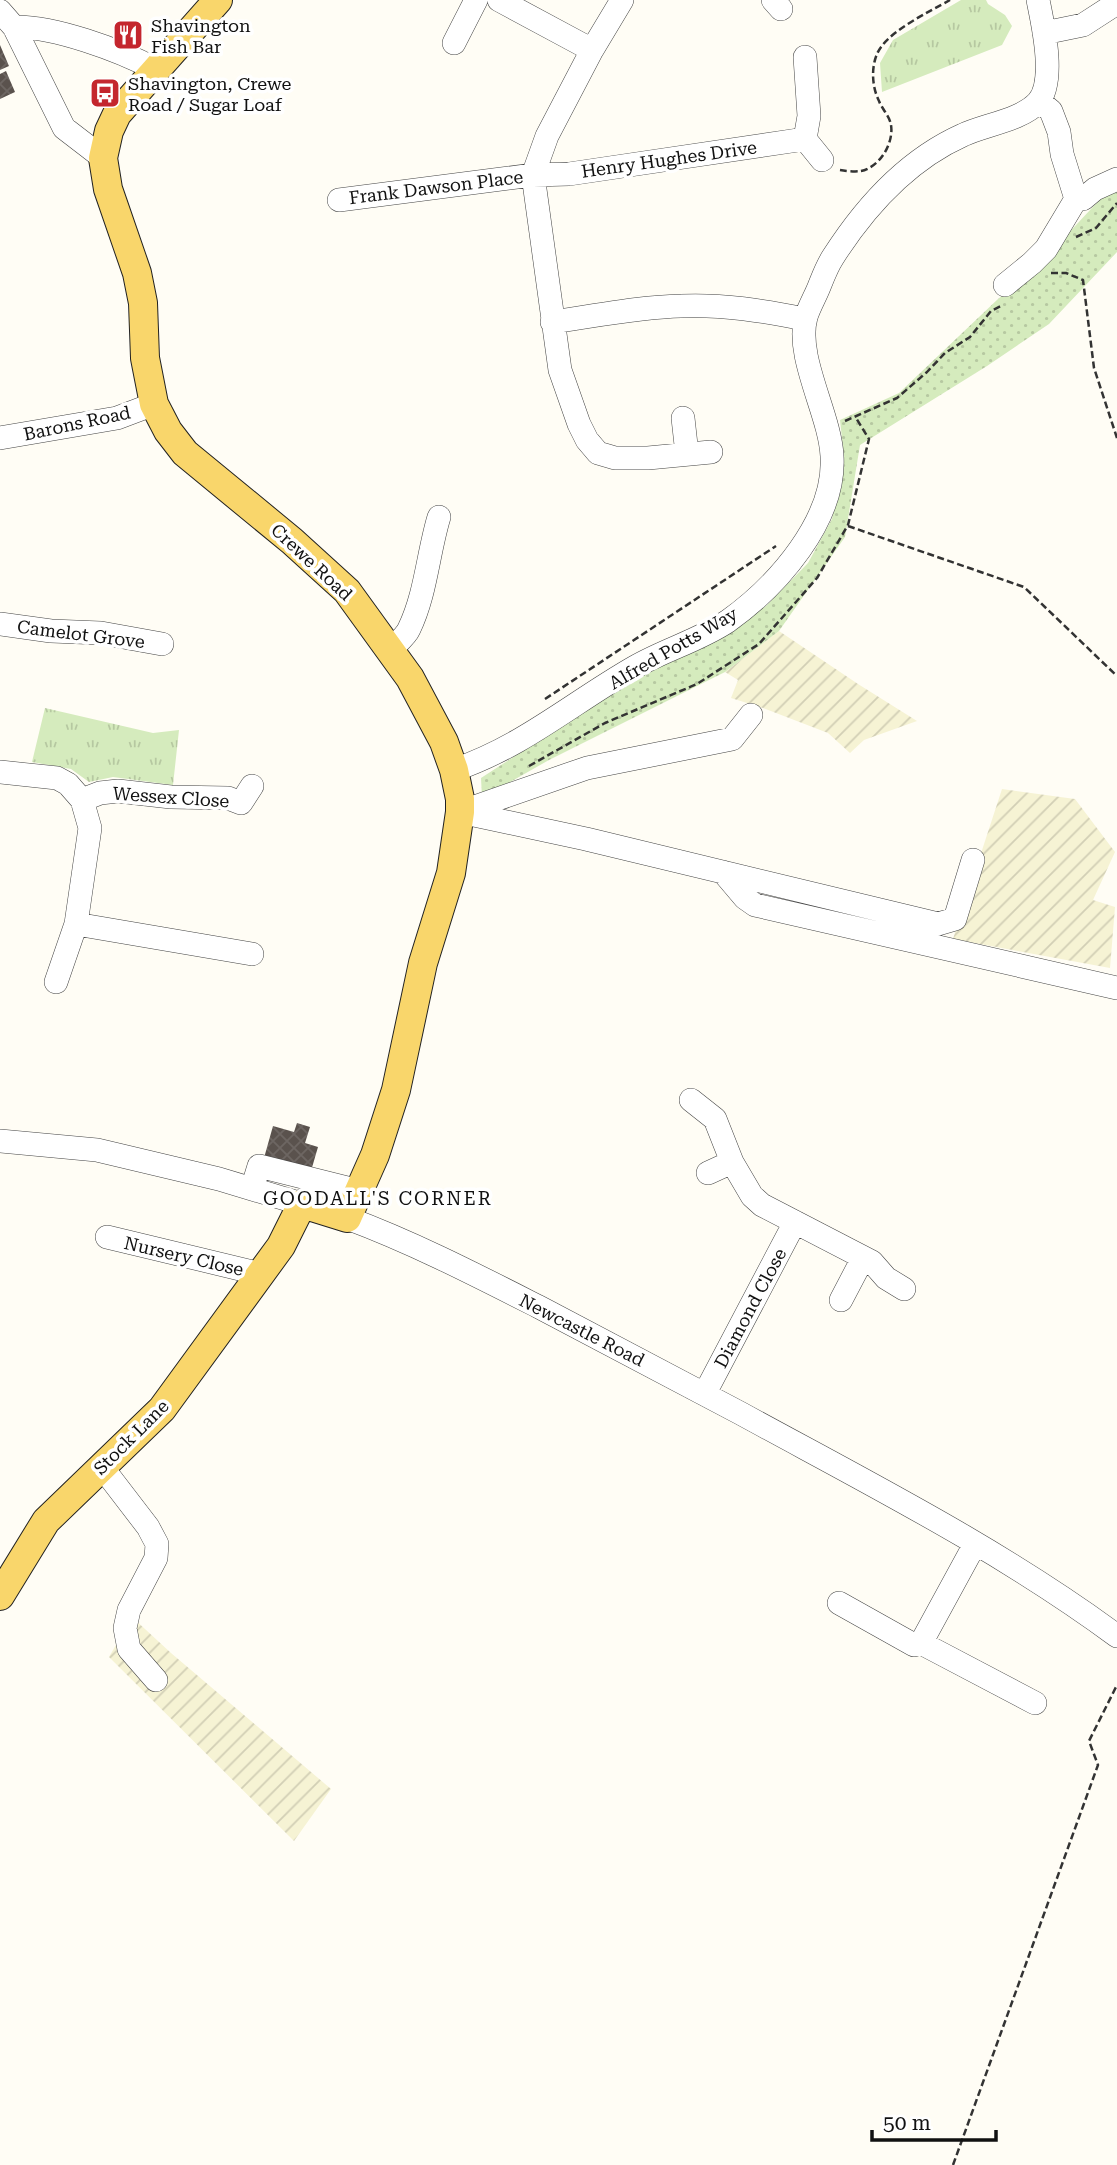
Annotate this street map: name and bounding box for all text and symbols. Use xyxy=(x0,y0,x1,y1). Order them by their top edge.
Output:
place label: Shavington Fish Bar xyxy=(151,15,251,57)
restaurant icon: Shavington Fish Bar xyxy=(111,18,145,52)
place label: Shavington, Crewe Road / Sugar Loaf xyxy=(128,73,292,115)
bus stop icon: Shavington, Crewe Road / Sugar Loaf xyxy=(88,76,122,110)
street label: Henry Hughes Drive xyxy=(580,136,758,182)
street label: Frank Dawson Place xyxy=(348,166,524,208)
street label: Barons Road xyxy=(22,401,133,445)
street label: Crewe Road xyxy=(267,519,357,605)
street label: Alfred Potts Way xyxy=(605,602,741,693)
street label: Camelot Grove xyxy=(16,616,146,652)
street label: Wessex Close xyxy=(112,782,230,812)
district label: GOODALL'S CORNER xyxy=(263,1187,493,1210)
street label: Nursery Close xyxy=(122,1232,246,1280)
street label: Diamond Close xyxy=(710,1245,790,1371)
street label: Newcastle Road xyxy=(516,1289,649,1371)
street label: Stock Lane xyxy=(89,1395,173,1479)
scale bar xyxy=(872,2098,996,2142)
text: 50 m xyxy=(883,2111,931,2135)

